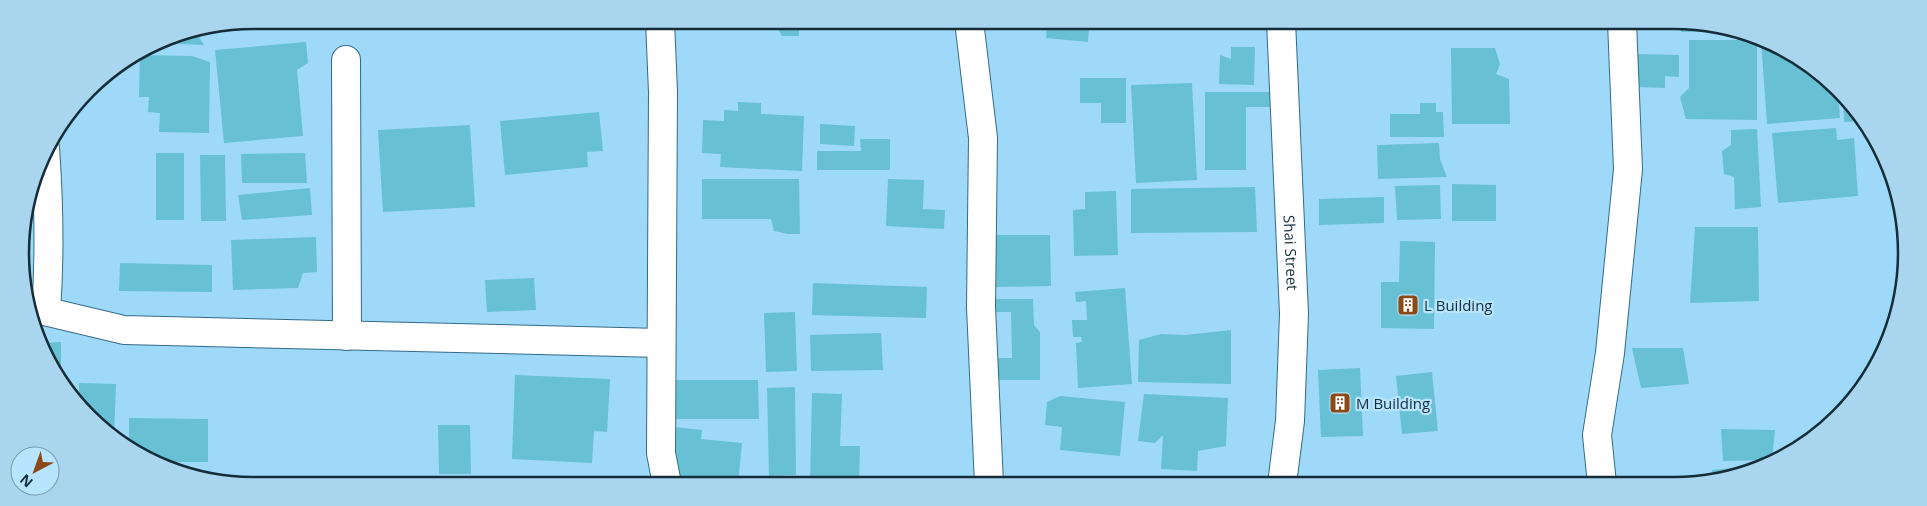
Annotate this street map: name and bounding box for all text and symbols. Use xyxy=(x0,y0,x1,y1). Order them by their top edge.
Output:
street label: Shai Street xyxy=(1280,215,1303,291)
building icon: L Building xyxy=(1396,293,1420,317)
place label: L Building xyxy=(1424,295,1493,315)
building icon: M Building xyxy=(1328,391,1352,415)
place label: M Building xyxy=(1356,393,1430,413)
north arrow xyxy=(10,446,60,496)
text: N xyxy=(16,470,37,492)

